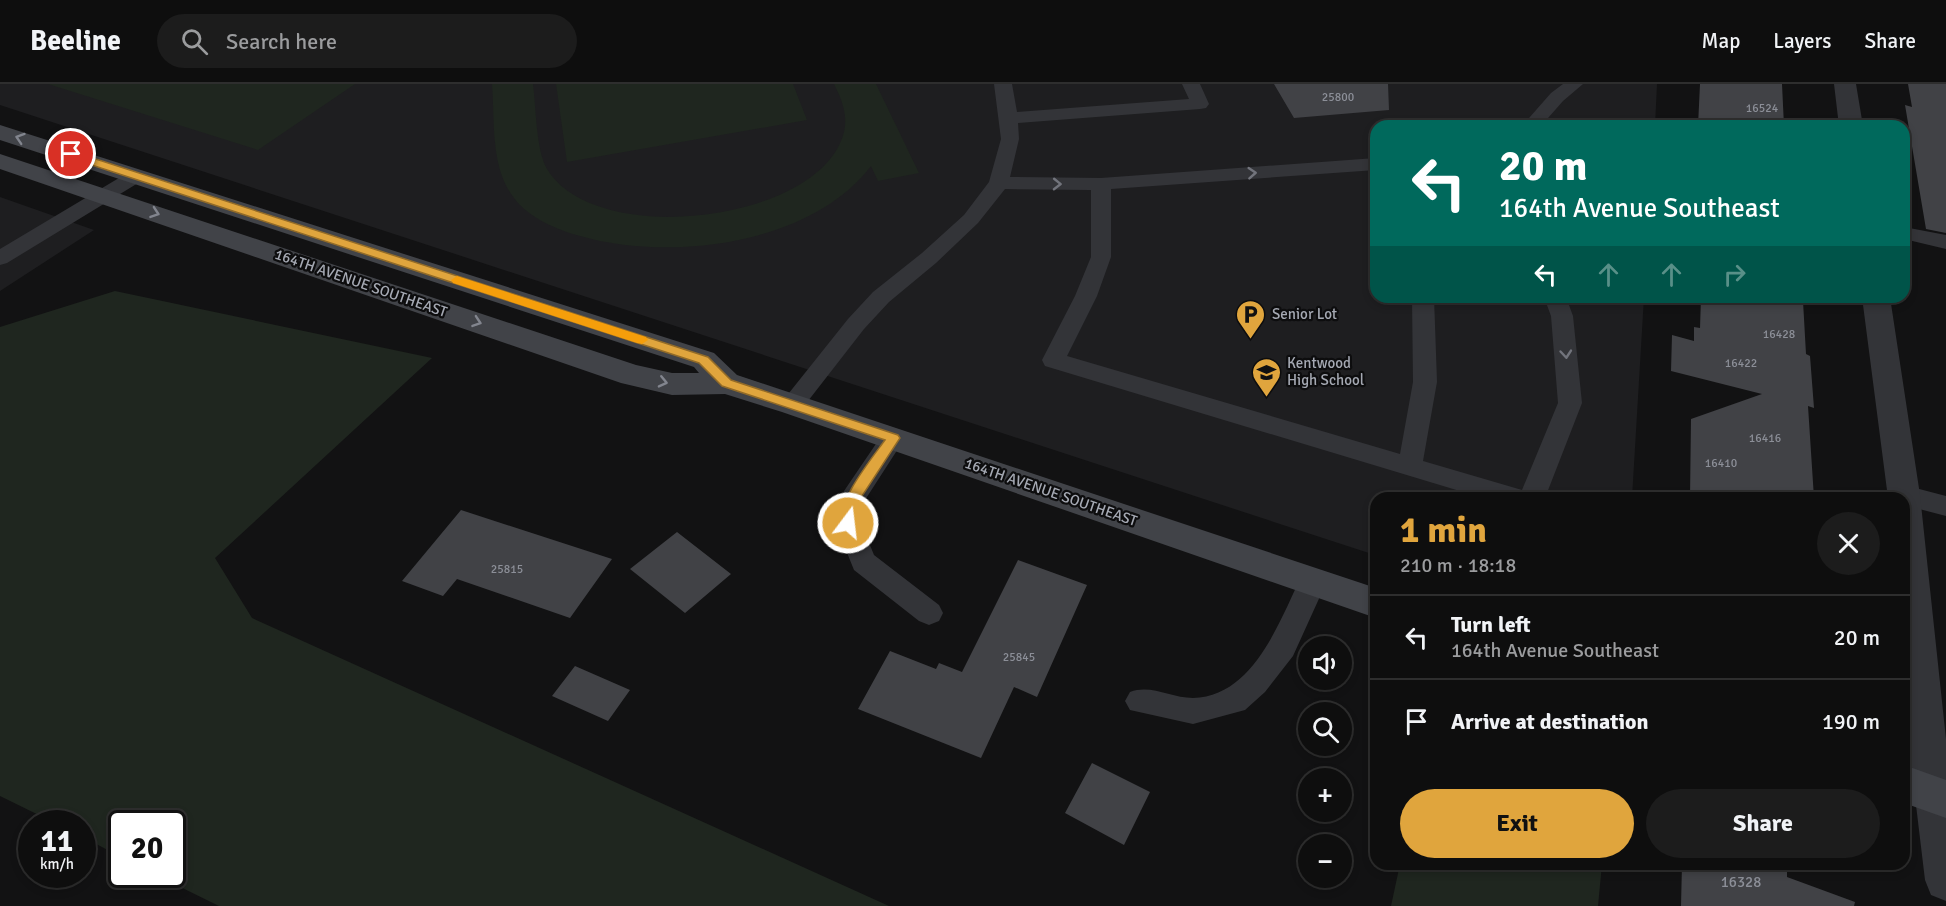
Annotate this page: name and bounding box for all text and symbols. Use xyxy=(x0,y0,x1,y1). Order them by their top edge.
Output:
search box xyxy=(157,14,577,68)
text: Beeline xyxy=(30,24,121,58)
icon: search xyxy=(178,25,211,58)
text: Search here xyxy=(226,28,337,55)
text: Map xyxy=(1702,28,1740,54)
text: Layers xyxy=(1773,28,1831,54)
text: Share xyxy=(1864,28,1916,54)
house number: 25800 xyxy=(1322,90,1354,105)
house number: 16524 xyxy=(1746,101,1779,116)
pin xyxy=(45,128,96,179)
one-way arrow xyxy=(15,133,26,145)
icon: arrive xyxy=(54,137,87,170)
text: 20 m xyxy=(1499,141,1588,192)
icon: left xyxy=(1400,144,1478,222)
one-way arrow xyxy=(1247,167,1256,180)
one-way arrow xyxy=(1053,178,1062,190)
text: 164th Avenue Southeast xyxy=(1499,192,1780,225)
one-way arrow xyxy=(149,206,160,219)
street label: 164TH AVENUE SOUTHEAST xyxy=(272,245,450,321)
icon: left xyxy=(1529,258,1562,291)
icon: ahead xyxy=(1592,258,1625,291)
icon: ahead xyxy=(1655,258,1688,291)
icon: right xyxy=(1718,258,1751,291)
parking icon: Senior Lot xyxy=(1235,298,1267,340)
place label: Senior Lot xyxy=(1272,305,1337,323)
one-way arrow xyxy=(471,315,482,328)
house number: 16428 xyxy=(1763,327,1795,342)
one-way arrow xyxy=(1559,350,1572,359)
place label: Kentwood High School xyxy=(1287,354,1364,389)
school or university icon: Kentwood High School xyxy=(1250,356,1282,398)
house number: 16422 xyxy=(1725,356,1757,371)
one-way arrow xyxy=(658,375,668,388)
house number: 16416 xyxy=(1749,431,1781,446)
street label: 164TH AVENUE SOUTHEAST xyxy=(962,454,1140,530)
house number: 16410 xyxy=(1705,456,1737,471)
position arrow xyxy=(816,491,880,555)
text: 1 min xyxy=(1400,508,1487,553)
button: close xyxy=(1817,512,1880,575)
text: 210 m · 18:18 xyxy=(1400,553,1516,578)
house number: 25815 xyxy=(491,562,523,577)
text: Turn left xyxy=(1451,611,1531,638)
icon: left xyxy=(1400,621,1433,654)
text: 20 m xyxy=(1834,624,1880,651)
map controls xyxy=(1298,636,1352,888)
button: sound xyxy=(1298,636,1352,690)
text: 164th Avenue Southeast xyxy=(1451,638,1659,663)
house number: 25845 xyxy=(1003,650,1035,665)
button: search xyxy=(1298,702,1352,756)
icon: arrive xyxy=(1400,705,1433,738)
text: Arrive at destination xyxy=(1451,708,1648,735)
text: 190 m xyxy=(1822,708,1880,735)
button: + xyxy=(1298,768,1352,822)
button: Exit xyxy=(1400,789,1634,858)
button: Share xyxy=(1646,789,1880,858)
speed limit sign: 20 xyxy=(108,810,186,888)
text: 11 xyxy=(41,823,73,860)
button: − xyxy=(1298,834,1352,888)
text: km/h xyxy=(40,855,74,873)
house number: 16328 xyxy=(1721,873,1761,891)

